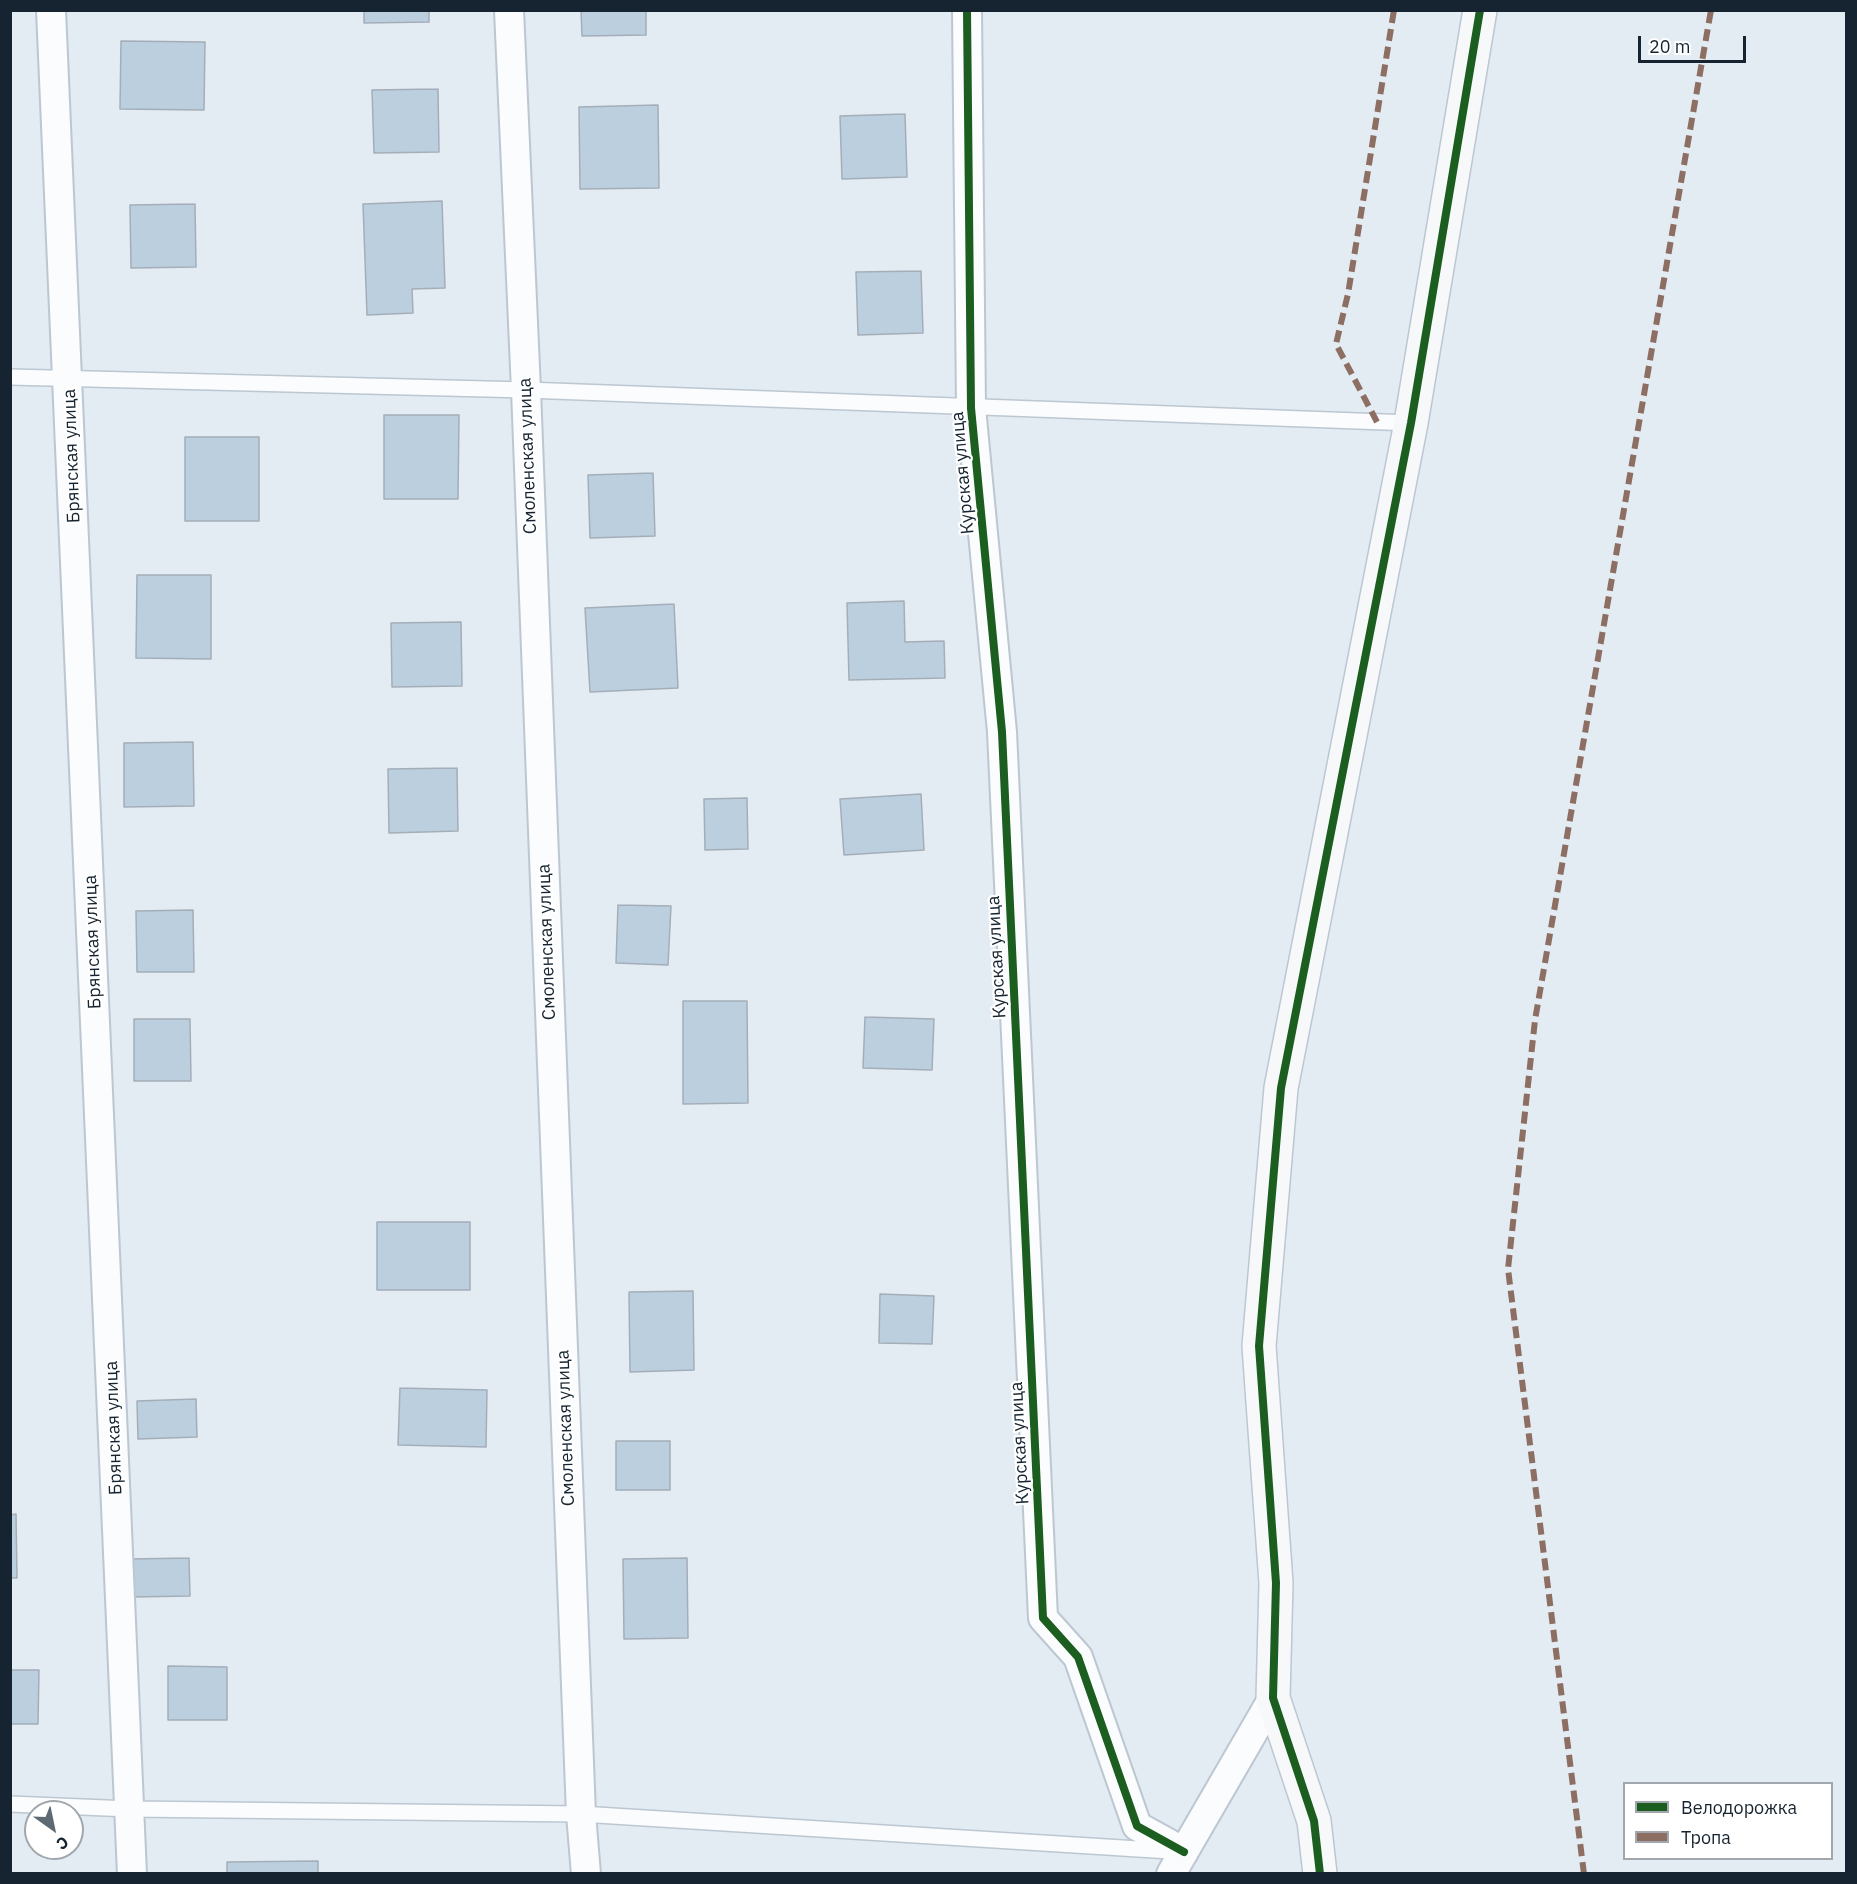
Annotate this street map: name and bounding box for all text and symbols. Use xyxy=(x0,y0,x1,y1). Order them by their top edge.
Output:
scale bar xyxy=(1641,24,1749,62)
text: 20 m xyxy=(1649,35,1691,58)
street label: Смоленская улица xyxy=(514,377,542,535)
street label: Брянская улица xyxy=(59,389,85,523)
street label: Курская улица xyxy=(947,411,979,535)
street label: Смоленская улица xyxy=(533,863,561,1021)
street label: Брянская улица xyxy=(80,875,106,1009)
street label: Курская улица xyxy=(983,895,1011,1019)
street label: Смоленская улица xyxy=(552,1349,580,1507)
street label: Брянская улица xyxy=(101,1361,127,1495)
street label: Курская улица xyxy=(1006,1381,1034,1505)
legend xyxy=(1623,1782,1833,1860)
text: Велодорожка xyxy=(1681,1796,1797,1819)
north arrow xyxy=(24,1800,84,1860)
text: Тропа xyxy=(1681,1826,1731,1849)
text: С xyxy=(53,1832,73,1855)

